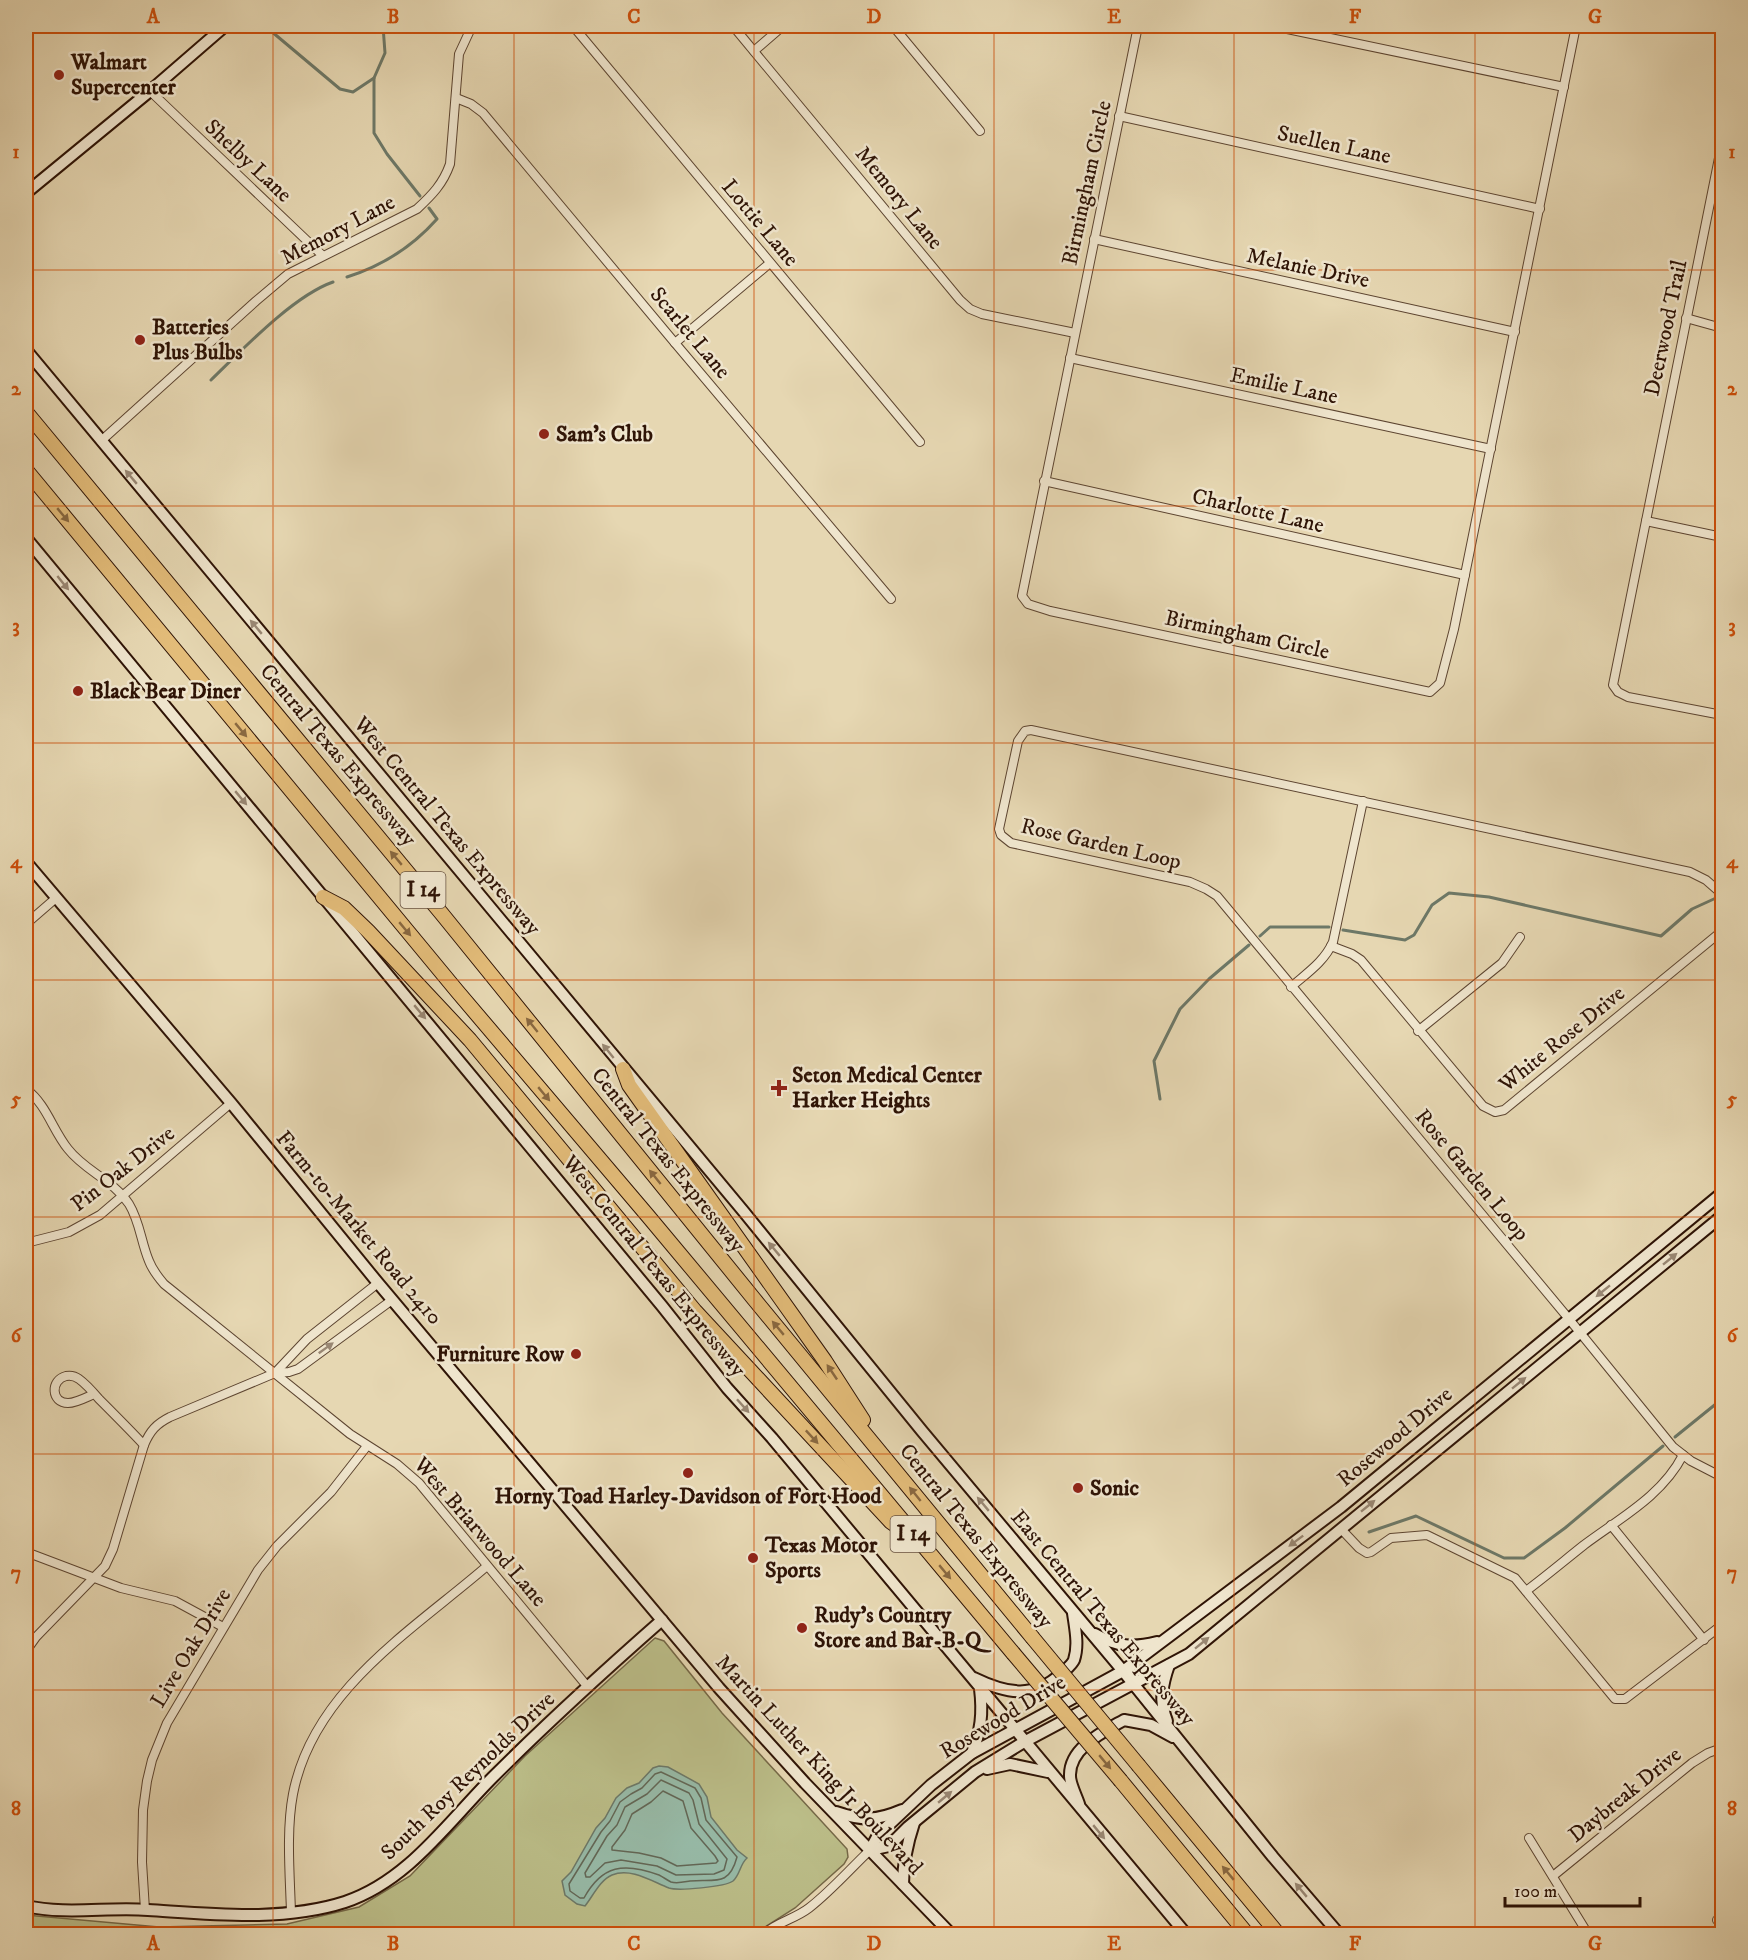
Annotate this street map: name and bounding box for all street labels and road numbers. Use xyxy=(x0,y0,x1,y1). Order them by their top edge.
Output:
street label: Birmingham Circle xyxy=(1056,98,1118,268)
street label: Shelby Lane xyxy=(199,114,297,208)
street label: Suellen Lane xyxy=(1275,120,1393,170)
street label: Memory Lane xyxy=(849,141,949,255)
street label: Lottie Lane xyxy=(716,174,804,272)
street label: Memory Lane xyxy=(276,189,400,271)
street label: Melanie Drive xyxy=(1244,242,1372,294)
street label: Deerwood Trail xyxy=(1638,257,1694,398)
street label: Scarlet Lane xyxy=(644,282,736,384)
street label: Emilie Lane xyxy=(1228,361,1340,411)
street label: Charlotte Lane xyxy=(1189,483,1327,539)
street label: Birmingham Circle xyxy=(1162,604,1332,666)
street label: Central Texas Expressway xyxy=(254,658,423,852)
street label: West Central Texas Expressway xyxy=(347,710,547,941)
street label: Rose Garden Loop xyxy=(1018,812,1184,876)
road number: I 14 xyxy=(400,872,446,908)
street label: White Rose Drive xyxy=(1493,980,1630,1099)
street label: Central Texas Expressway xyxy=(585,1062,751,1258)
street label: Rose Garden Loop xyxy=(1409,1104,1535,1246)
street label: Pin Oak Drive xyxy=(66,1120,180,1218)
street label: Farm-to-Market Road 2410 xyxy=(270,1125,448,1331)
street label: West Central Texas Expressway xyxy=(556,1149,752,1383)
street label: Rosewood Drive xyxy=(1332,1381,1458,1493)
street label: Central Texas Expressway xyxy=(893,1438,1059,1634)
street label: West Briarwood Lane xyxy=(407,1451,552,1612)
street label: East Central Texas Expressway xyxy=(1005,1504,1202,1732)
road number: I 14 xyxy=(890,1516,936,1552)
street label: Live Oak Drive xyxy=(145,1583,237,1713)
street label: Martin Luther King Jr Boulevard xyxy=(710,1649,928,1881)
street label: Rosewood Drive xyxy=(935,1669,1071,1765)
street label: South Roy Reynolds Drive xyxy=(375,1686,561,1866)
street label: Daybreak Drive xyxy=(1563,1741,1687,1849)

